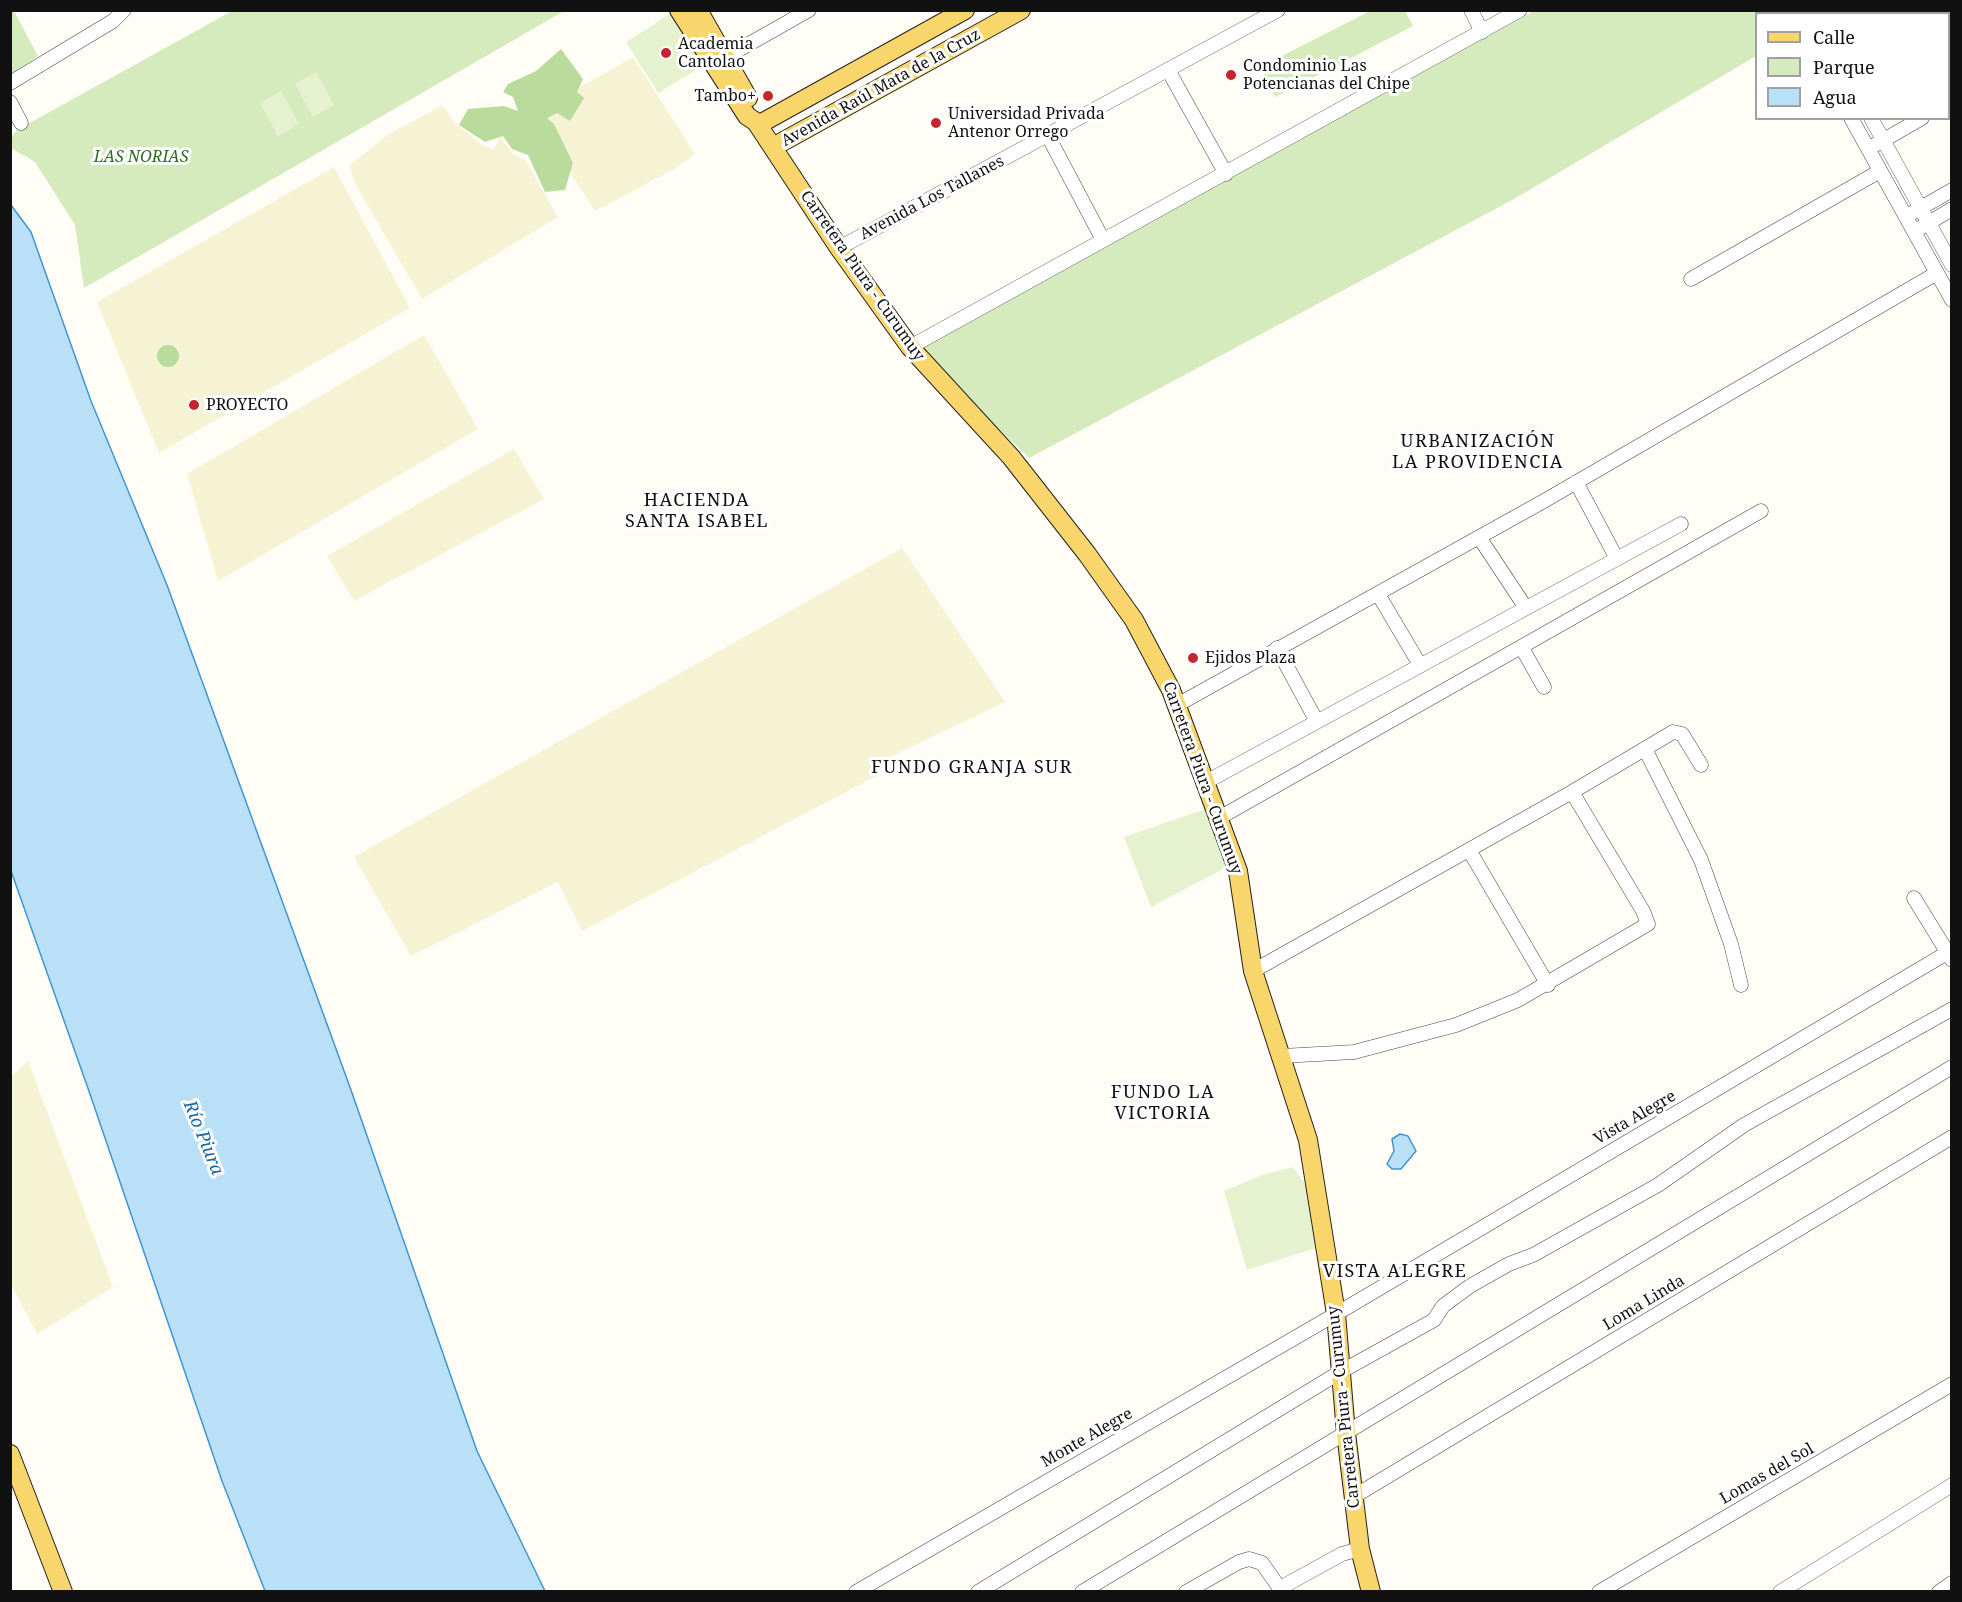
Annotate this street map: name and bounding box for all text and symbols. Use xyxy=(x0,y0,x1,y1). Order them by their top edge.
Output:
legend xyxy=(1755,12,1950,120)
street label: Avenida Raúl Mata de la Cruz xyxy=(778,25,984,151)
text: Calle xyxy=(1813,25,1855,49)
place label: Academia Cantolao xyxy=(678,34,753,72)
marker: Academia Cantolao xyxy=(659,46,673,60)
text: Parque xyxy=(1813,55,1875,79)
place label: Condominio Las Potencianas del Chipe xyxy=(1243,56,1410,94)
marker: Condominio Las Potencianas del Chipe xyxy=(1224,68,1238,82)
text: Agua xyxy=(1813,85,1857,109)
place label: Tambo+ xyxy=(695,86,756,106)
marker: Tambo+ xyxy=(761,89,775,103)
place label: Universidad Privada Antenor Orrego xyxy=(948,104,1105,142)
marker: Universidad Privada Antenor Orrego xyxy=(929,116,943,130)
park label: LAS NORIAS xyxy=(94,147,188,167)
street label: Avenida Los Tallanes xyxy=(857,152,1007,244)
street label: Carretera Piura - Curumuy xyxy=(796,187,928,365)
place label: PROYECTO xyxy=(206,395,288,415)
marker: PROYECTO xyxy=(187,398,201,412)
district label: URBANIZACIÓN LA PROVIDENCIA xyxy=(1392,431,1564,474)
district label: HACIENDA SANTA ISABEL xyxy=(625,490,769,532)
place label: Ejidos Plaza xyxy=(1205,648,1296,668)
marker: Ejidos Plaza xyxy=(1186,651,1200,665)
street label: Carretera Piura - Curumuy xyxy=(1158,679,1246,877)
district label: FUNDO GRANJA SUR xyxy=(871,757,1073,779)
district label: FUNDO LA VICTORIA xyxy=(1111,1082,1215,1124)
street label: Vista Alegre xyxy=(1591,1087,1679,1149)
water label: Río Piura xyxy=(178,1098,228,1178)
district label: VISTA ALEGRE xyxy=(1323,1261,1467,1283)
street label: Loma Linda xyxy=(1600,1271,1688,1335)
street label: Carretera Piura - Curumuy xyxy=(1324,1305,1364,1509)
street label: Monte Alegre xyxy=(1038,1404,1136,1472)
street label: Lomas del Sol xyxy=(1717,1439,1817,1509)

